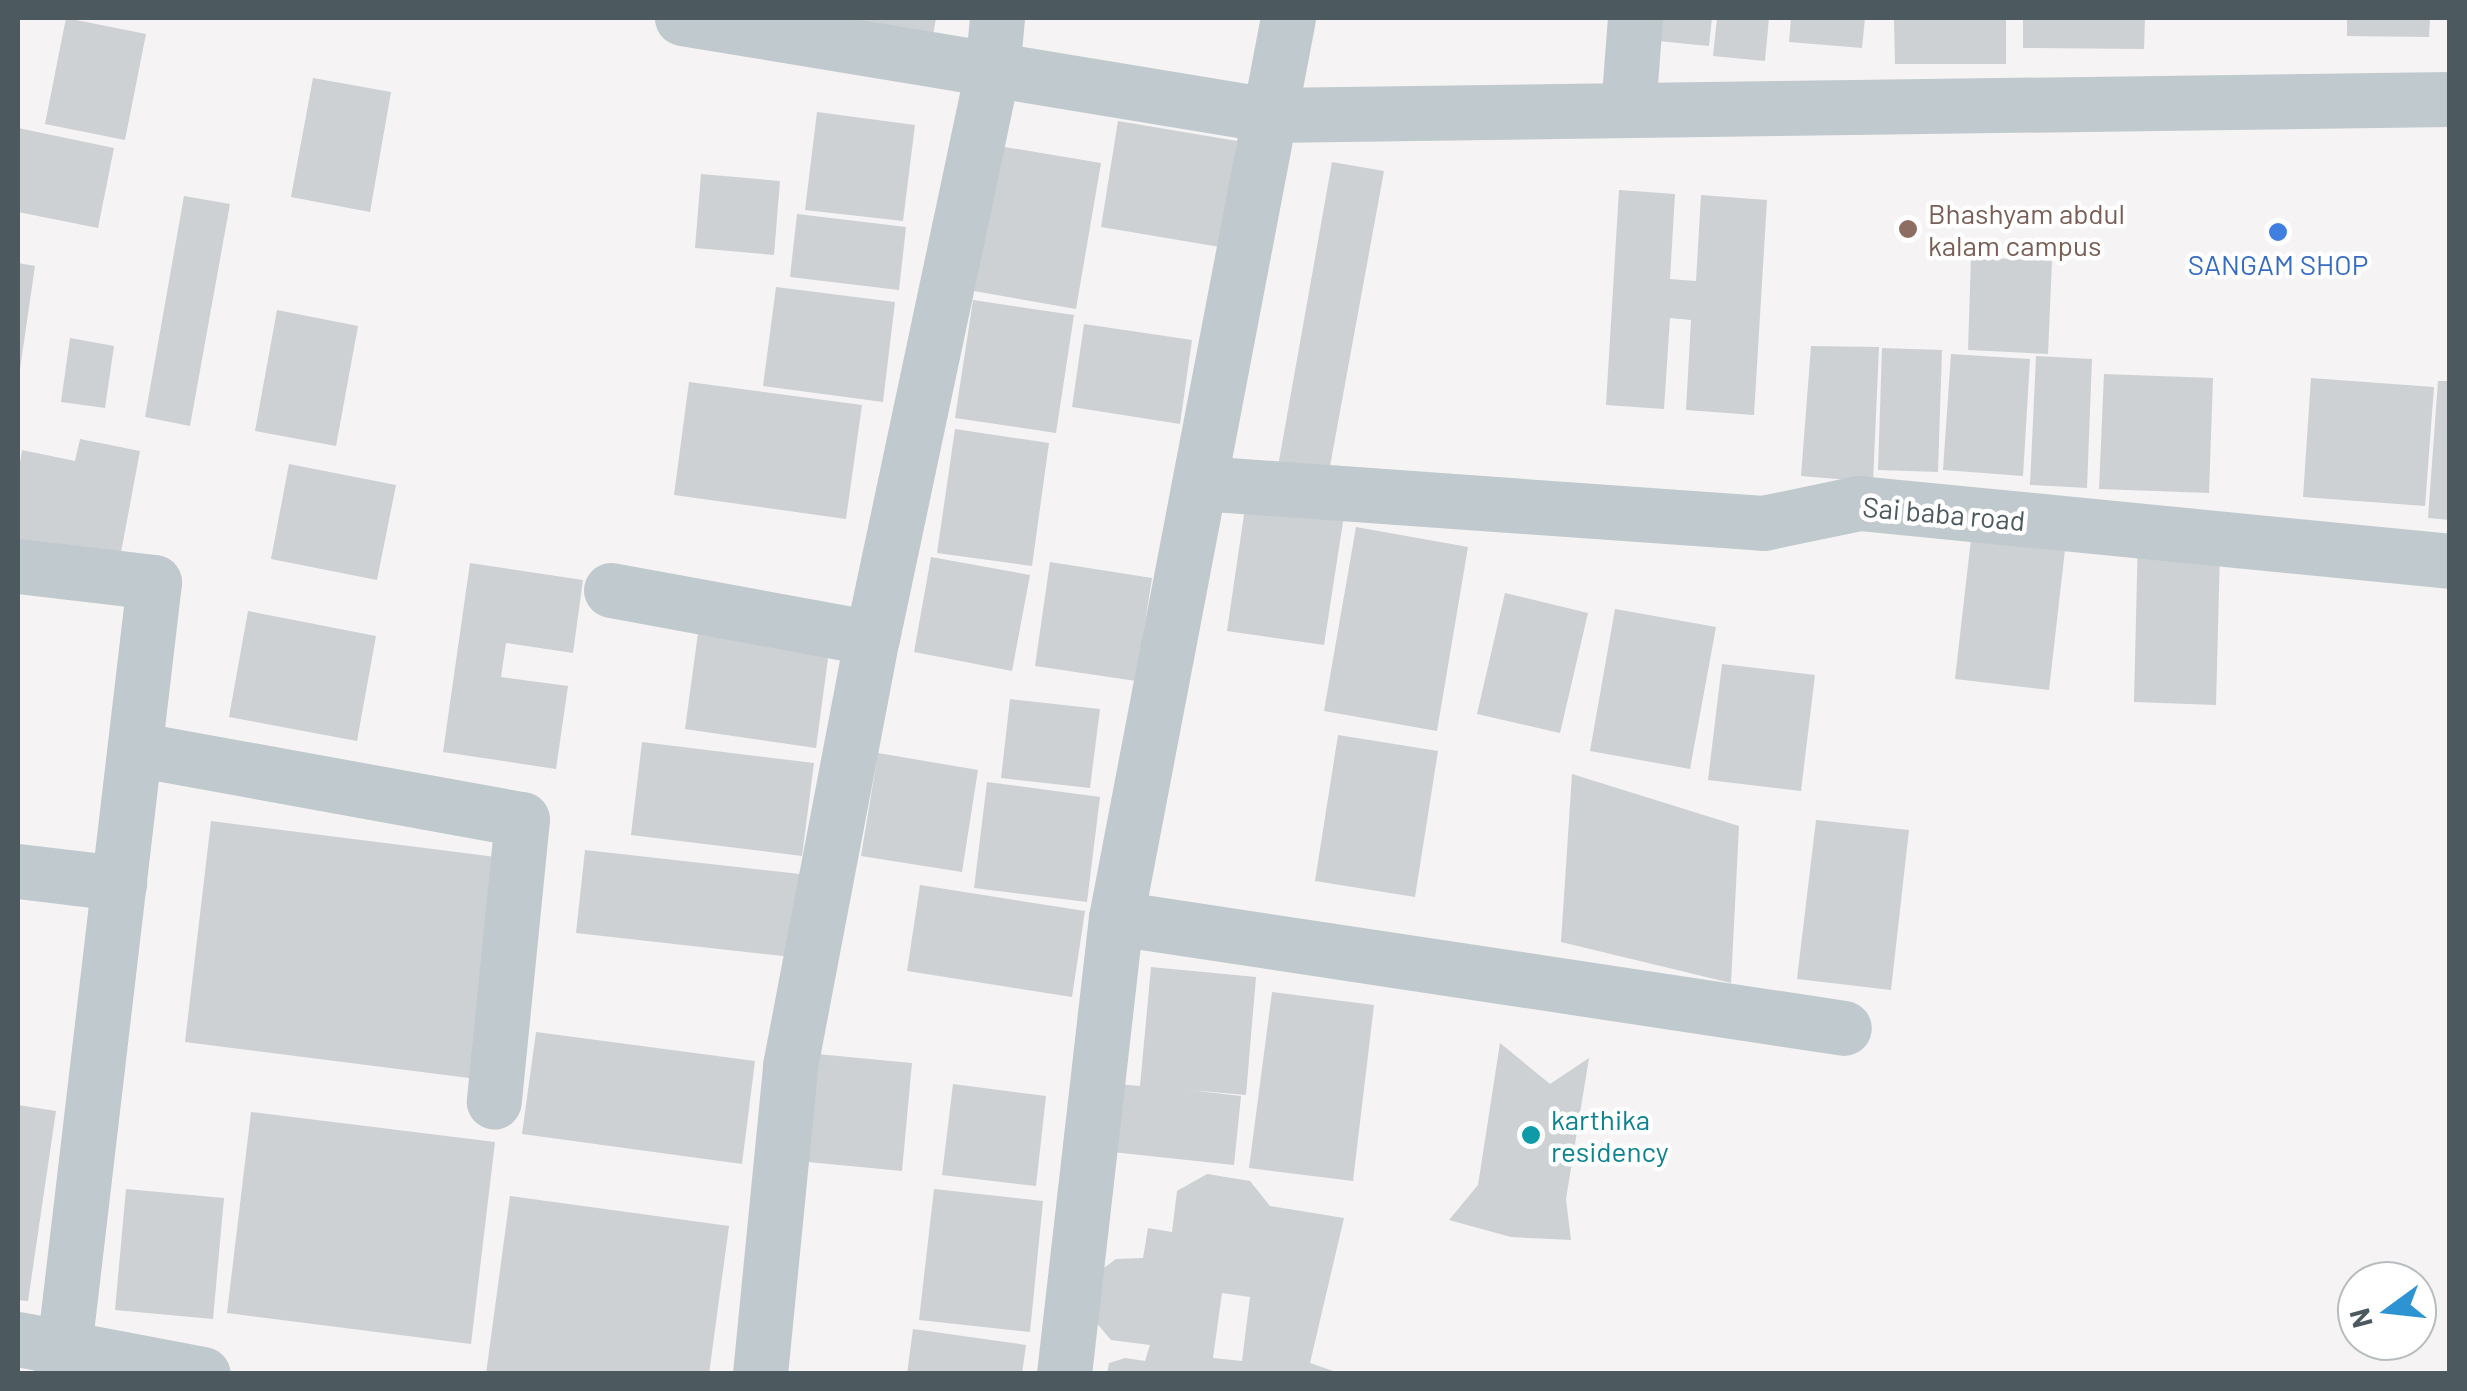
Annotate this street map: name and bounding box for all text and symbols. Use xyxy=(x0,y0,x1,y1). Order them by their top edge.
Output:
place label: Bhashyam abdul kalam campus xyxy=(1928,196,2125,262)
marker: Bhashyam abdul kalam campus xyxy=(1897,218,1919,240)
marker: SANGAM SHOP xyxy=(2267,221,2289,243)
place label: SANGAM SHOP xyxy=(2188,247,2368,281)
street label: Sai baba road xyxy=(1861,489,2027,537)
place label: karthika residency xyxy=(1551,1102,1669,1168)
marker: karthika residency xyxy=(1520,1124,1542,1146)
north arrow xyxy=(2337,1261,2437,1361)
text: N xyxy=(2341,1305,2379,1332)

